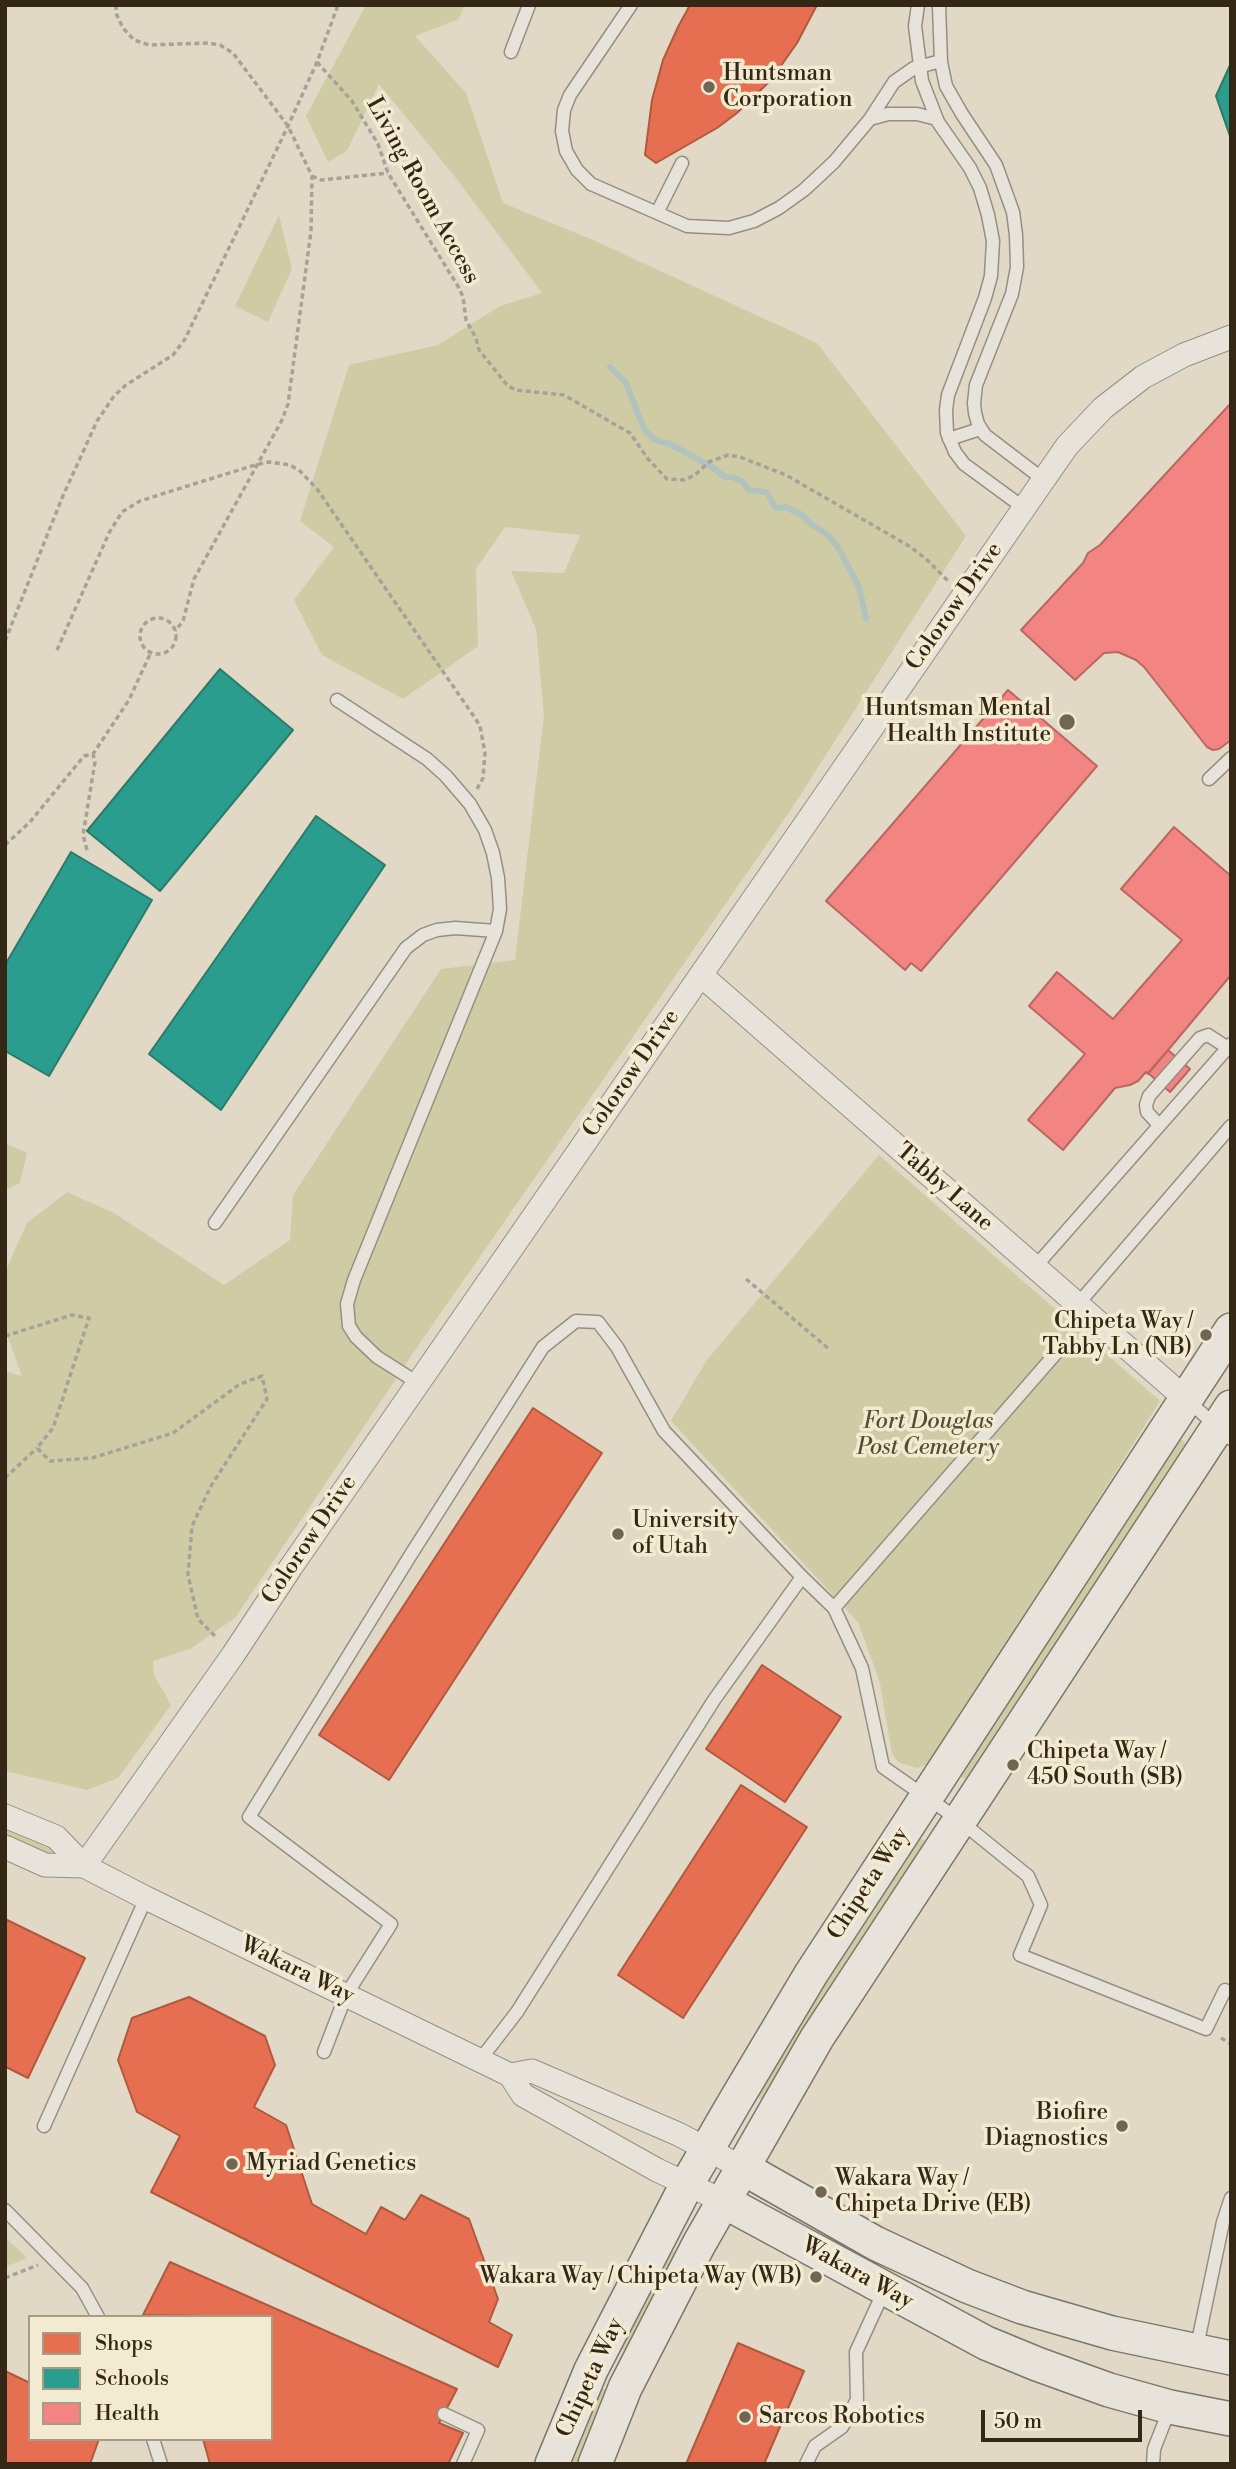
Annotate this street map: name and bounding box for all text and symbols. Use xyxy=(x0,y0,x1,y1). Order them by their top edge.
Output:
place label: Huntsman Corporation xyxy=(723,60,852,114)
marker: Huntsman Corporation xyxy=(701,79,717,95)
street label: Living Room Access xyxy=(359,93,485,289)
street label: Colorow Drive xyxy=(901,538,1009,676)
place label: Huntsman Mental Health Institute xyxy=(865,695,1051,749)
marker: Huntsman Mental Health Institute xyxy=(1057,712,1077,732)
street label: Colorow Drive xyxy=(578,1005,686,1143)
street label: Tabby Lane xyxy=(889,1138,999,1238)
place label: Chipeta Way / Tabby Ln (NB) xyxy=(1043,1308,1192,1362)
marker: Chipeta Way / Tabby Ln (NB) xyxy=(1198,1327,1214,1343)
park label: Fort Douglas Post Cemetery xyxy=(857,1408,999,1462)
street label: Colorow Drive xyxy=(257,1470,363,1610)
place label: University of Utah xyxy=(632,1507,739,1561)
marker: University of Utah xyxy=(610,1526,626,1542)
place label: Chipeta Way / 450 South (SB) xyxy=(1027,1738,1183,1792)
marker: Chipeta Way / 450 South (SB) xyxy=(1005,1757,1021,1773)
street label: Chipeta Way xyxy=(822,1822,916,1946)
street label: Wakara Way xyxy=(235,1931,359,2011)
place label: Biofire Diagnostics xyxy=(985,2099,1108,2153)
marker: Biofire Diagnostics xyxy=(1114,2118,1130,2134)
place label: Myriad Genetics xyxy=(246,2150,416,2178)
marker: Myriad Genetics xyxy=(224,2156,240,2172)
place label: Wakara Way / Chipeta Drive (EB) xyxy=(835,2165,1031,2219)
marker: Wakara Way / Chipeta Drive (EB) xyxy=(813,2184,829,2200)
street label: Wakara Way xyxy=(796,2232,918,2316)
place label: Wakara Way / Chipeta Way (WB) xyxy=(480,2263,802,2291)
marker: Wakara Way / Chipeta Way (WB) xyxy=(808,2269,824,2285)
street label: Chipeta Way xyxy=(551,2314,631,2442)
legend xyxy=(28,2315,273,2441)
text: Shops xyxy=(95,2331,153,2357)
text: Schools xyxy=(95,2366,169,2392)
scale bar xyxy=(984,2396,1145,2440)
text: Health xyxy=(95,2401,159,2427)
place label: Sarcos Robotics xyxy=(759,2403,925,2431)
marker: Sarcos Robotics xyxy=(737,2409,753,2425)
text: 50 m xyxy=(994,2409,1042,2435)

